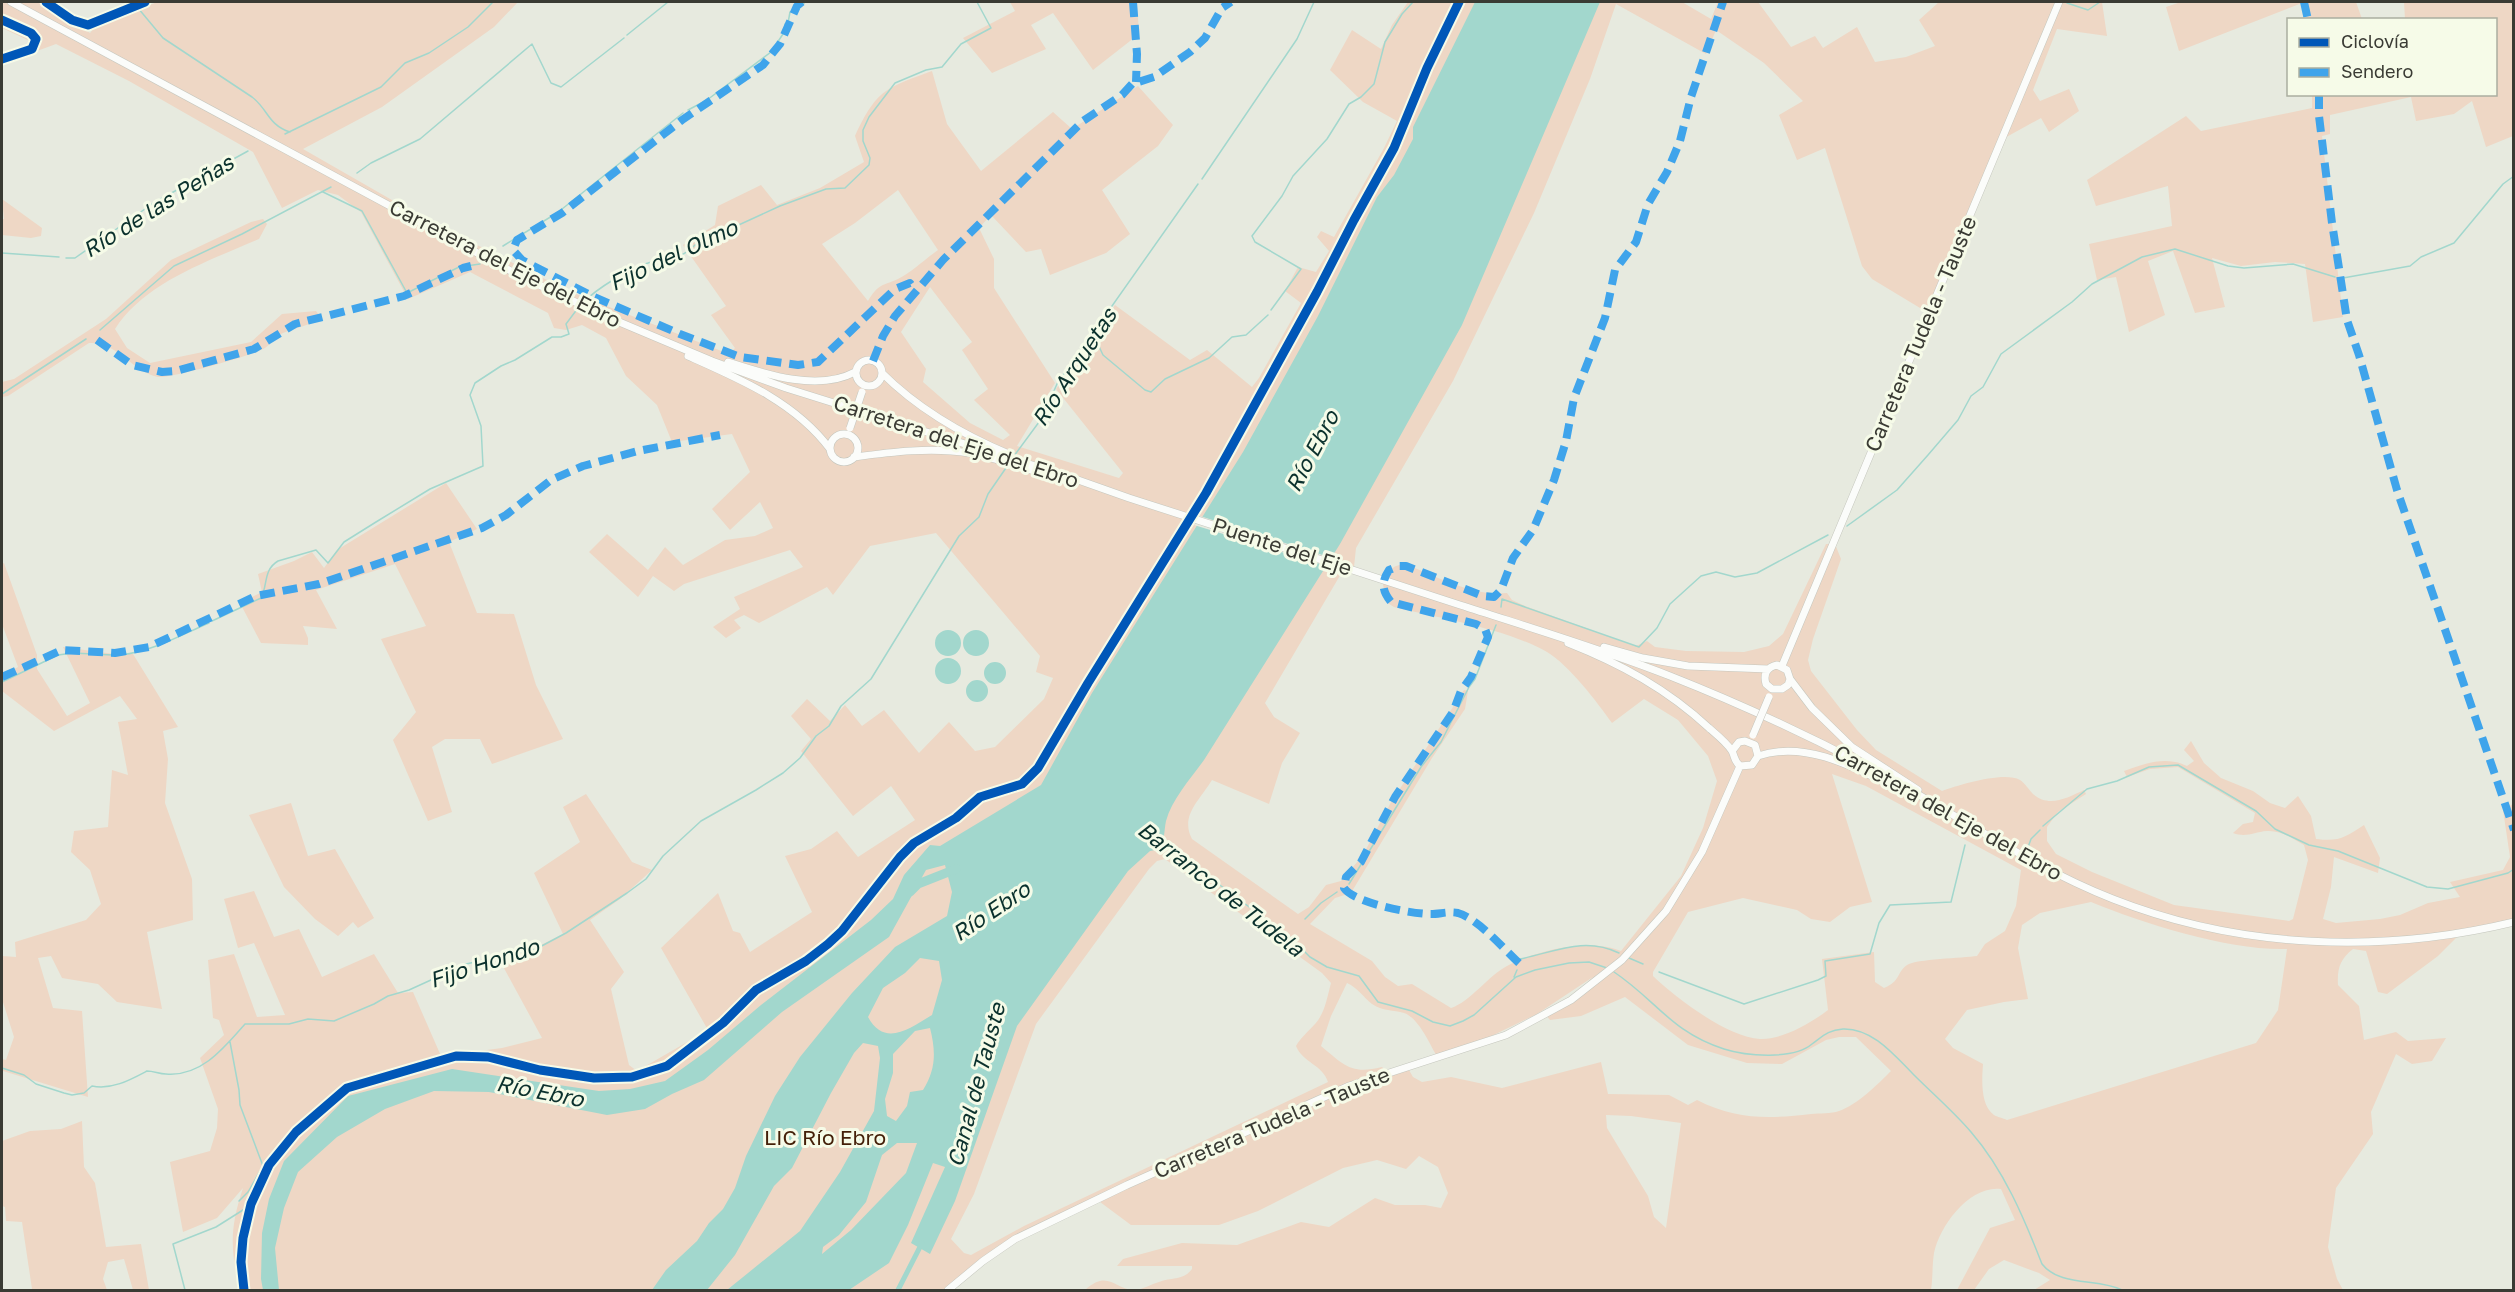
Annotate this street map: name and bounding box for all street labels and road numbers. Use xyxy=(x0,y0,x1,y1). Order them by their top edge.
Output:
street label: Carretera del Eje del Ebro xyxy=(385,193,626,333)
street label: Carretera Tudela - Tauste xyxy=(1859,212,1982,455)
street label: Carretera del Eje del Ebro xyxy=(830,389,1082,493)
street label: Puente del Eje xyxy=(1209,511,1355,581)
street label: Carretera del Eje del Ebro xyxy=(1830,739,2067,886)
street label: Carretera Tudela - Tauste xyxy=(1150,1061,1393,1184)

